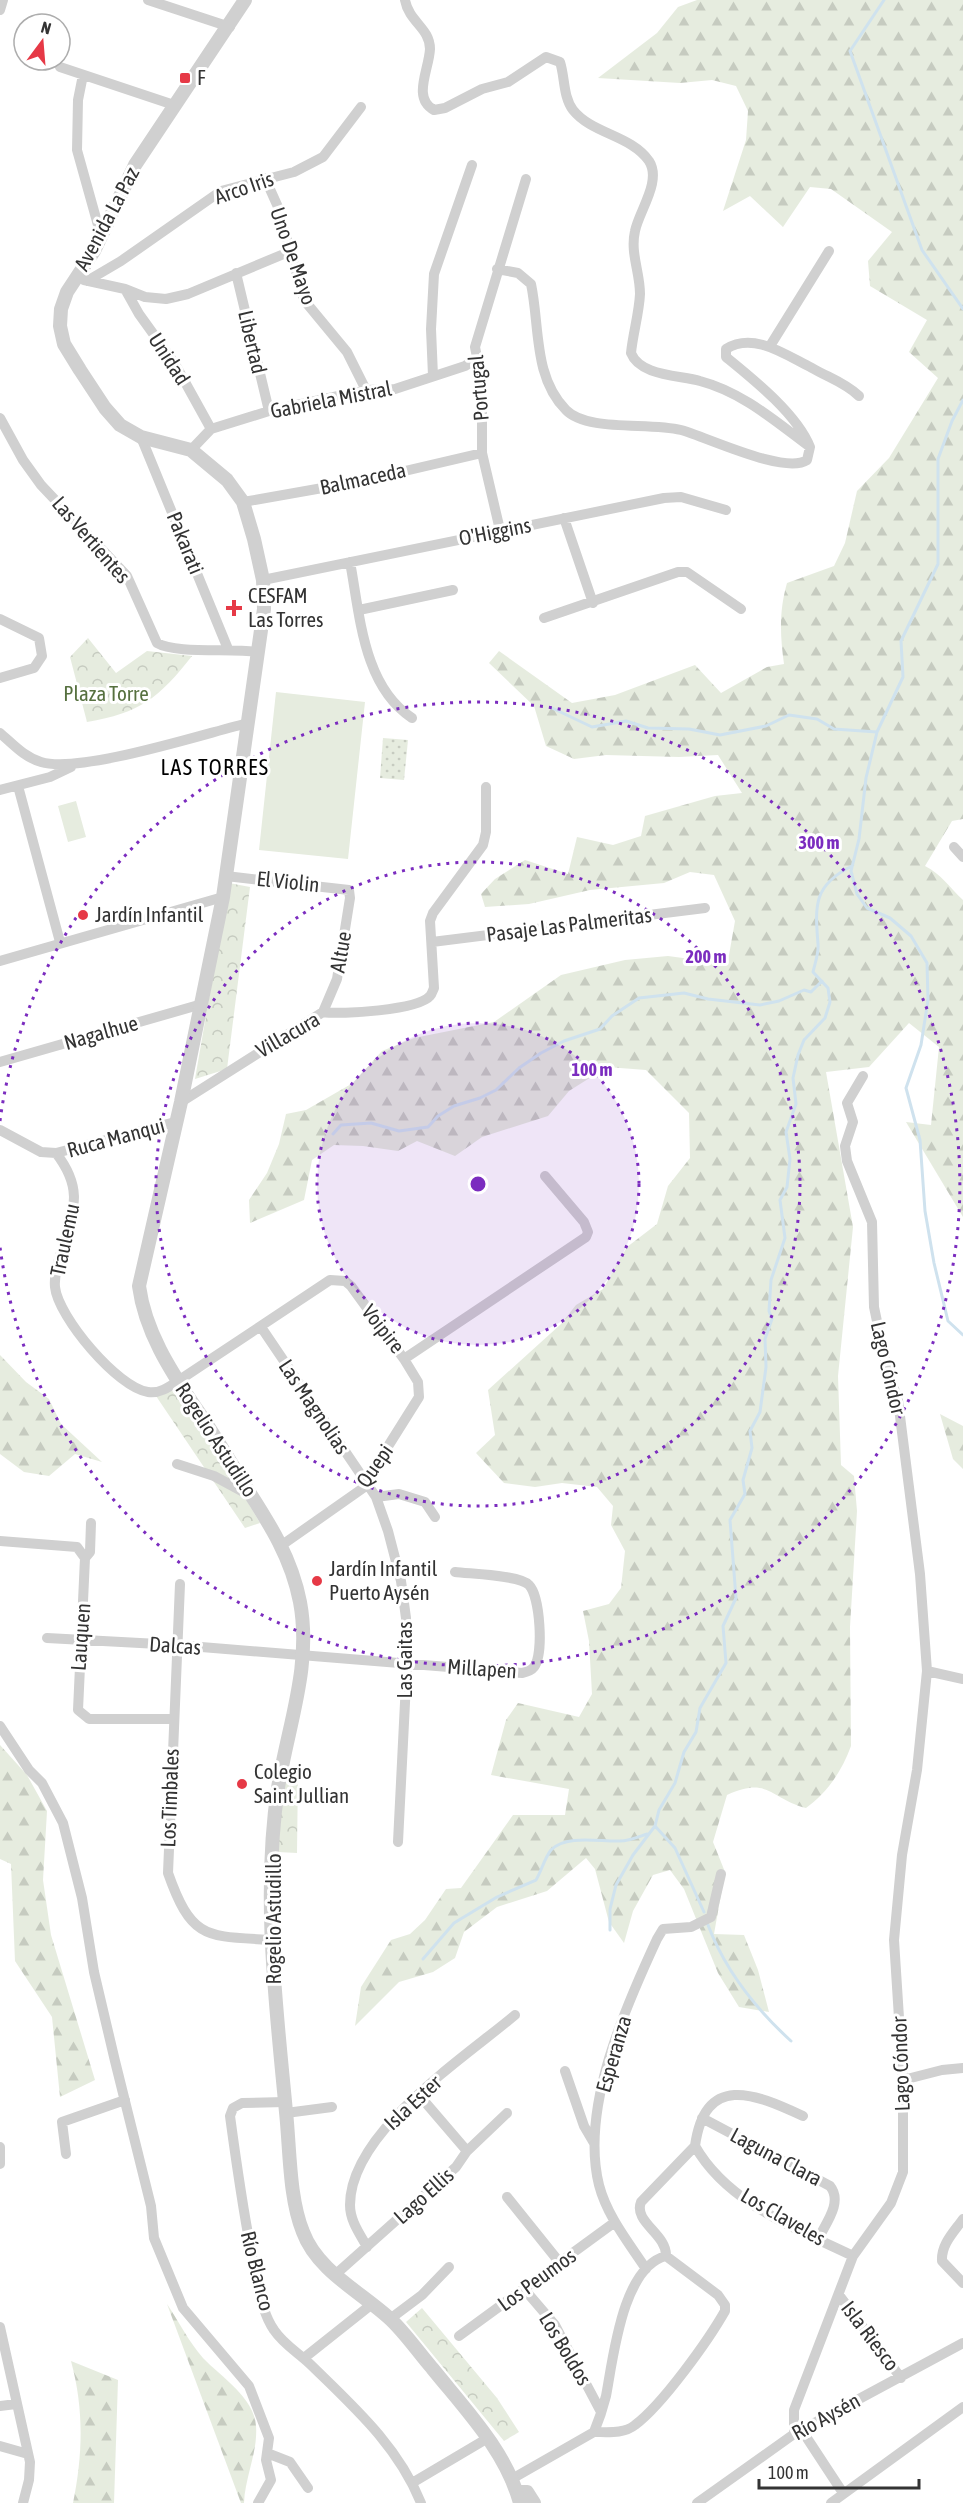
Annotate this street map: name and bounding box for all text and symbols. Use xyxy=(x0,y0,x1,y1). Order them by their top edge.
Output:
north arrow xyxy=(12,12,72,72)
text: N xyxy=(39,18,53,38)
place label: F xyxy=(197,65,206,89)
marker: F xyxy=(178,71,192,85)
street label: Avenida La Paz xyxy=(69,162,144,274)
street label: Arco Iris xyxy=(211,166,276,208)
street label: Uno De Mayo xyxy=(266,204,322,308)
street label: Libertad xyxy=(234,308,272,376)
street label: Unidad xyxy=(144,328,195,389)
street label: Portugal xyxy=(463,354,493,422)
street label: Gabriela Mistral xyxy=(268,375,394,423)
street label: Balmaceda xyxy=(318,457,408,499)
street label: Las Vertientes xyxy=(48,491,136,587)
street label: Pakarati xyxy=(163,508,209,577)
street label: O'Higgins xyxy=(457,512,533,550)
place label: CESFAM Las Torres xyxy=(248,583,323,631)
marker: CESFAM Las Torres xyxy=(225,599,243,617)
park label: Plaza Torre xyxy=(63,681,149,705)
district label: LAS TORRES xyxy=(160,754,270,780)
text: 300 m xyxy=(799,832,839,853)
street label: El Violin xyxy=(256,866,321,896)
place label: Jardín Infantil xyxy=(95,902,204,926)
street label: Pasaje Las Palmeritas xyxy=(485,902,653,946)
marker: Jardín Infantil xyxy=(76,908,90,922)
street label: Altue xyxy=(325,929,355,974)
text: 200 m xyxy=(686,946,726,967)
street label: Villacura xyxy=(251,1006,324,1062)
street label: Nagalhue xyxy=(61,1010,141,1054)
text: 100 m xyxy=(572,1059,612,1080)
street label: Ruca Manqui xyxy=(64,1112,167,1162)
centre of rings xyxy=(468,1174,488,1194)
street label: Traulemu xyxy=(45,1201,83,1278)
street label: Voipire xyxy=(357,1299,410,1357)
street label: Lago Cóndor xyxy=(867,1319,912,1417)
street label: Las Magnolias xyxy=(274,1355,355,1458)
street label: Rogelio Astudillo xyxy=(171,1378,263,1501)
street label: Quepi xyxy=(351,1439,397,1491)
place label: Jardín Infantil Puerto Aysén xyxy=(329,1556,438,1604)
marker: Jardín Infantil Puerto Aysén xyxy=(310,1574,324,1588)
street label: Lauquen xyxy=(66,1602,94,1672)
street label: Las Gaitas xyxy=(392,1621,416,1699)
street label: Dalcas xyxy=(148,1631,202,1659)
street label: Millapen xyxy=(447,1654,518,1682)
street label: Los Timbales xyxy=(155,1748,183,1848)
place label: Colegio Saint Jullian xyxy=(254,1759,349,1807)
marker: Colegio Saint Jullian xyxy=(235,1777,249,1791)
street label: Rogelio Astudillo xyxy=(261,1853,285,1985)
street label: Esperanza xyxy=(591,2012,635,2095)
street label: Lago Cóndor xyxy=(886,2015,914,2112)
street label: Isla Ester xyxy=(379,2069,446,2135)
street label: Laguna Clara xyxy=(727,2122,826,2190)
street label: Lago Ellis xyxy=(389,2162,458,2228)
street label: Los Claveles xyxy=(737,2182,830,2250)
street label: Río Blanco xyxy=(237,2228,279,2313)
street label: Los Peumos xyxy=(493,2243,580,2315)
street label: Isla Riesco xyxy=(837,2296,905,2375)
street label: Los Boldos xyxy=(535,2308,597,2389)
street label: Río Aysén xyxy=(787,2388,864,2445)
scale bar xyxy=(759,2452,920,2490)
text: 100 m xyxy=(768,2462,809,2483)

